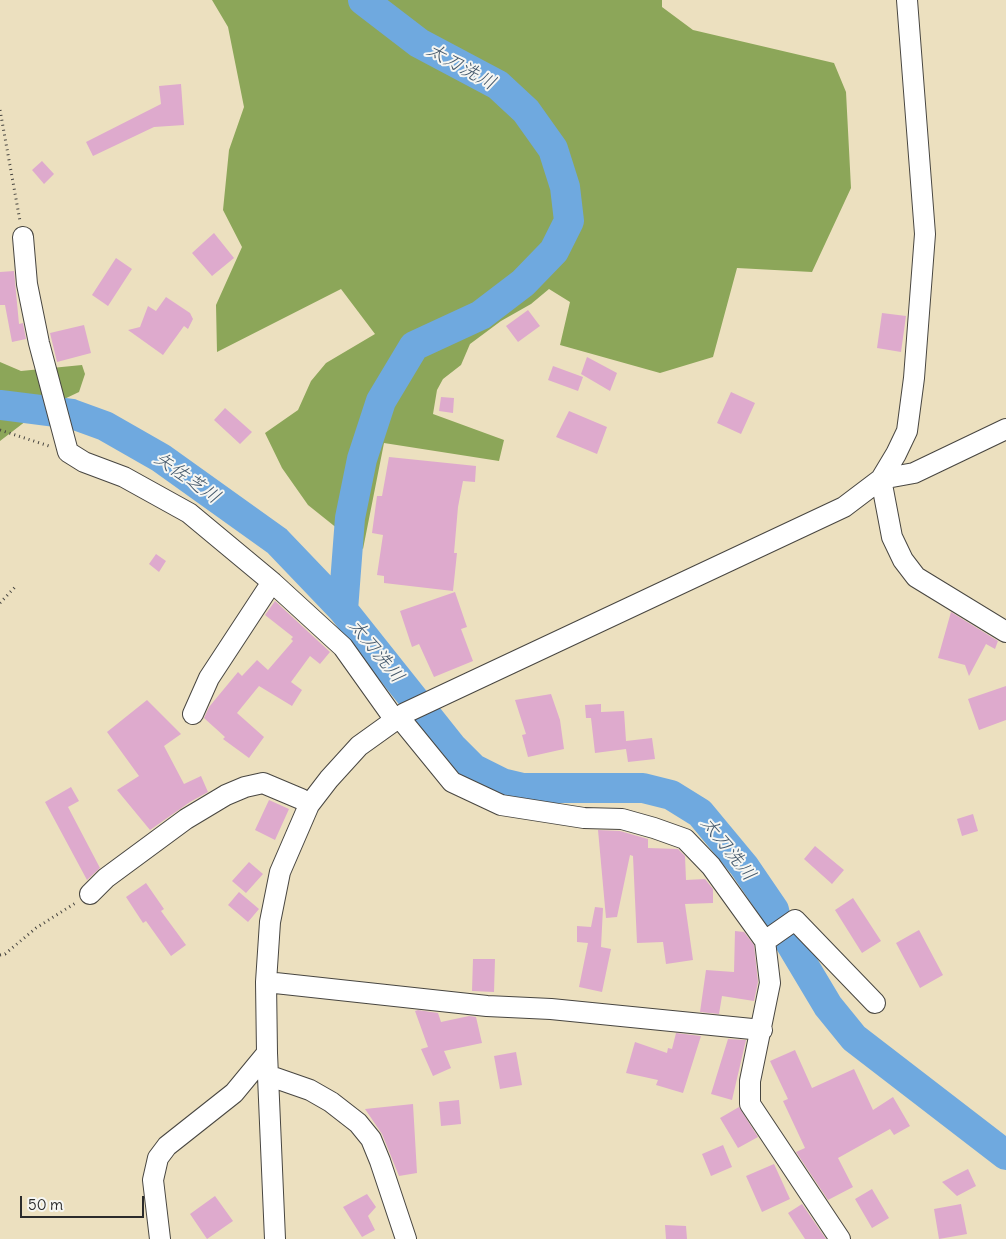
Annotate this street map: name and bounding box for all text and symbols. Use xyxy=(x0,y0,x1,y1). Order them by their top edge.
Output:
water label: 太刀洗川 xyxy=(422,39,500,95)
water label: 矢佐芝川 xyxy=(149,447,225,509)
water label: 太刀洗川 xyxy=(343,614,409,688)
water label: 太刀洗川 xyxy=(696,812,760,886)
scale bar xyxy=(22,1186,146,1218)
text: 50 m xyxy=(28,1195,63,1214)

